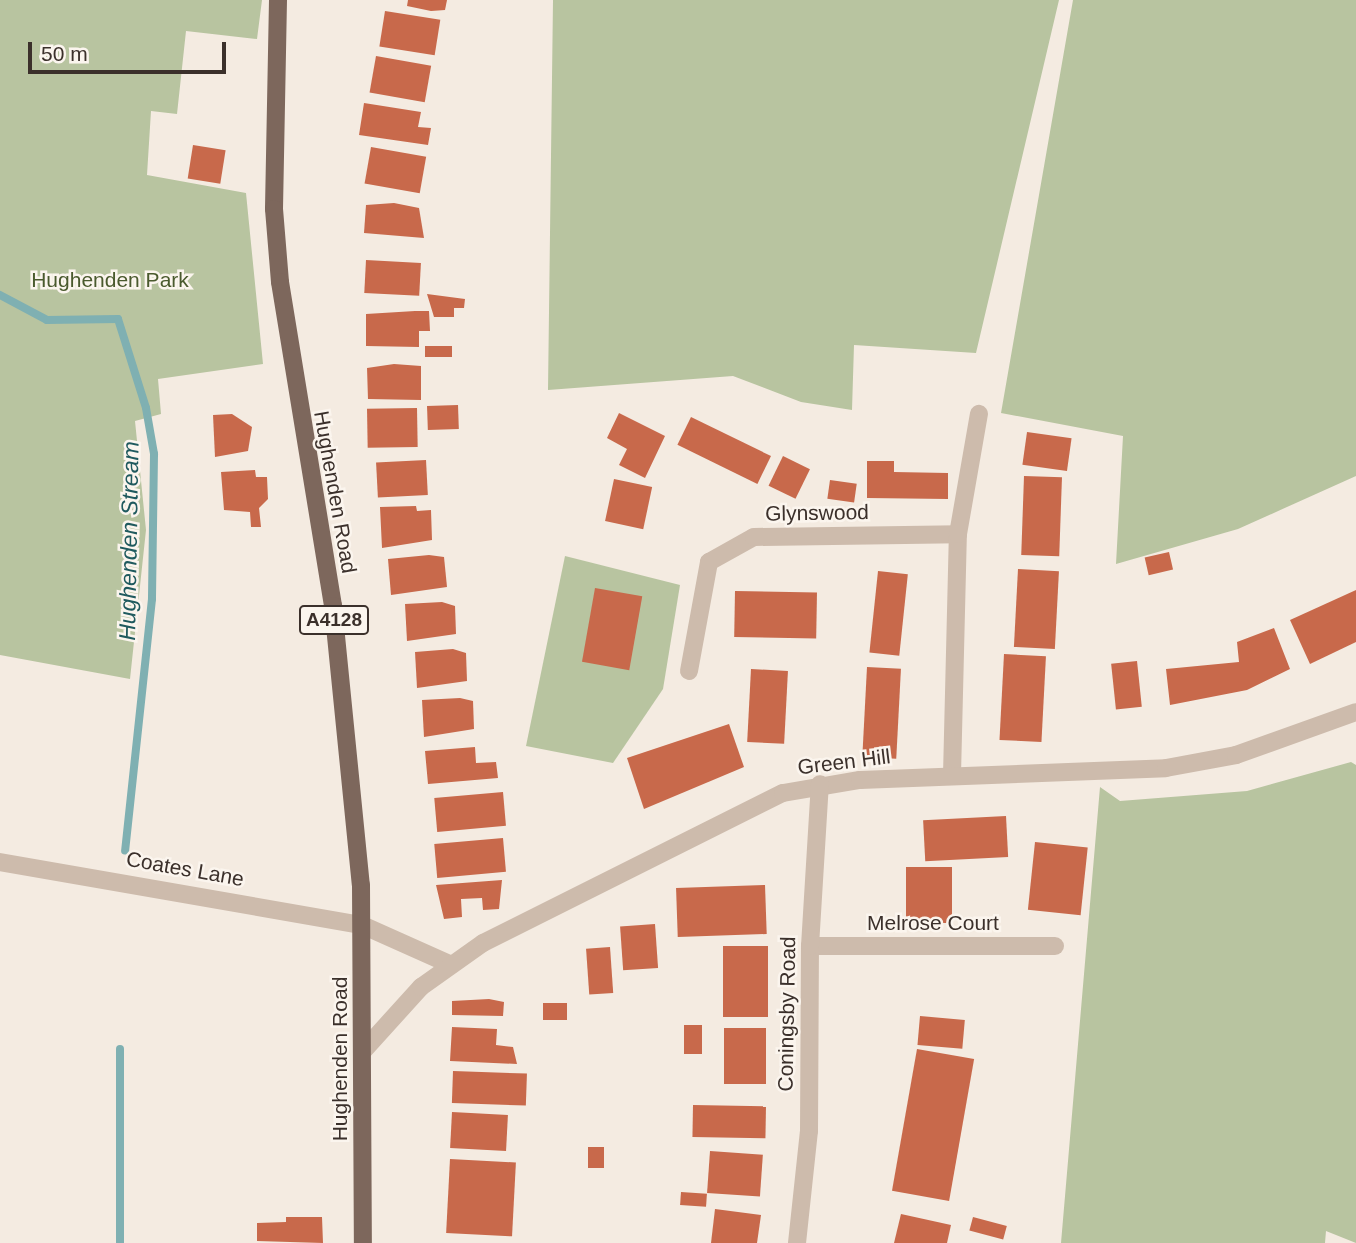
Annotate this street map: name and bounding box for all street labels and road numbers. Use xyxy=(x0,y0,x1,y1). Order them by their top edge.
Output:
street label: Hughenden Road xyxy=(308,409,362,575)
street label: Glynswood xyxy=(765,499,869,527)
road number: A4128 xyxy=(299,604,369,636)
street label: Green Hill xyxy=(796,744,892,780)
street label: Coates Lane xyxy=(124,846,246,892)
street label: Melrose Court xyxy=(867,910,999,936)
street label: Coningsby Road xyxy=(773,936,801,1092)
street label: Hughenden Road xyxy=(327,977,353,1141)

